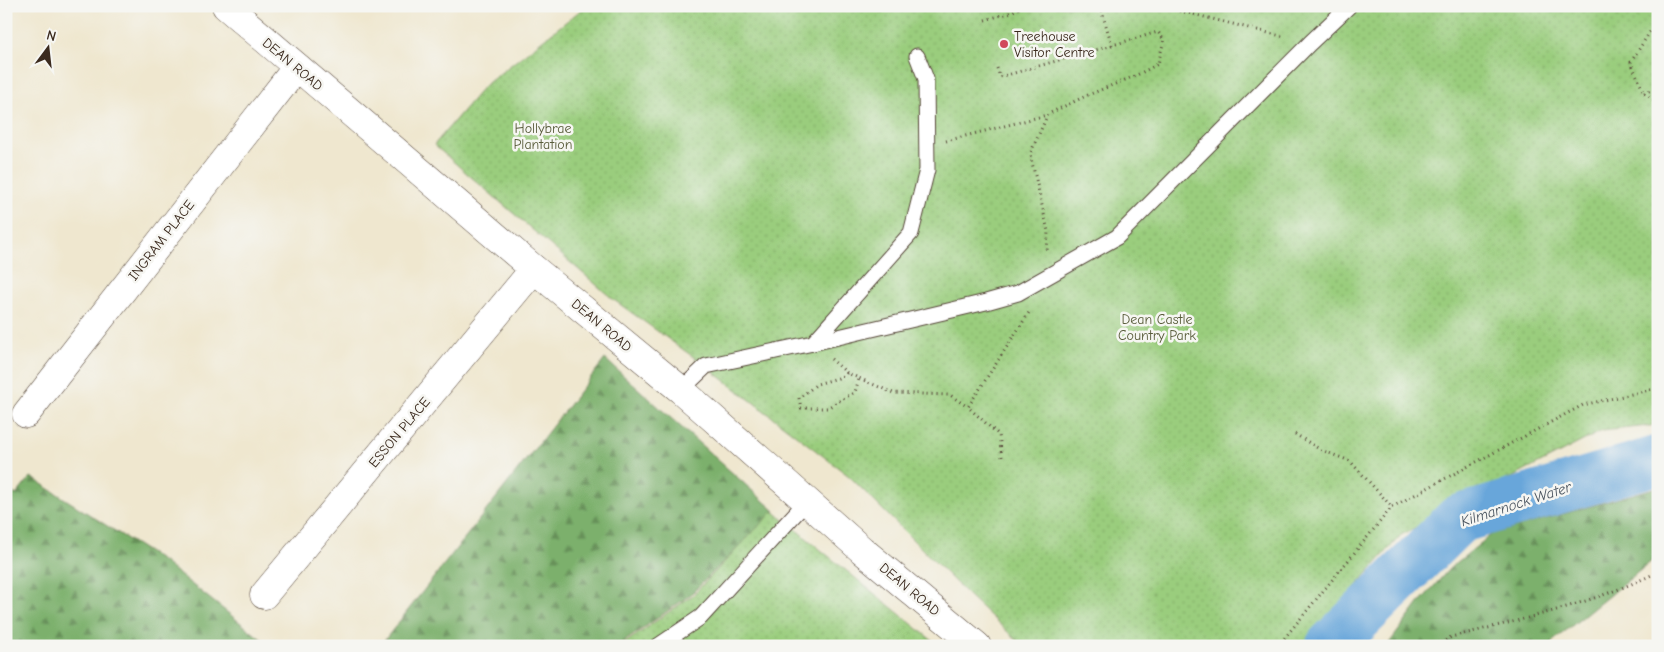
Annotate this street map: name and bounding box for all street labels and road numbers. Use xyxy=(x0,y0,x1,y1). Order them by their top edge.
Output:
street label: DEAN ROAD xyxy=(259,34,326,95)
street label: INGRAM PLACE xyxy=(125,197,198,284)
street label: DEAN ROAD xyxy=(568,295,635,356)
street label: ESSON PLACE xyxy=(365,394,434,471)
street label: DEAN ROAD xyxy=(876,559,943,620)

